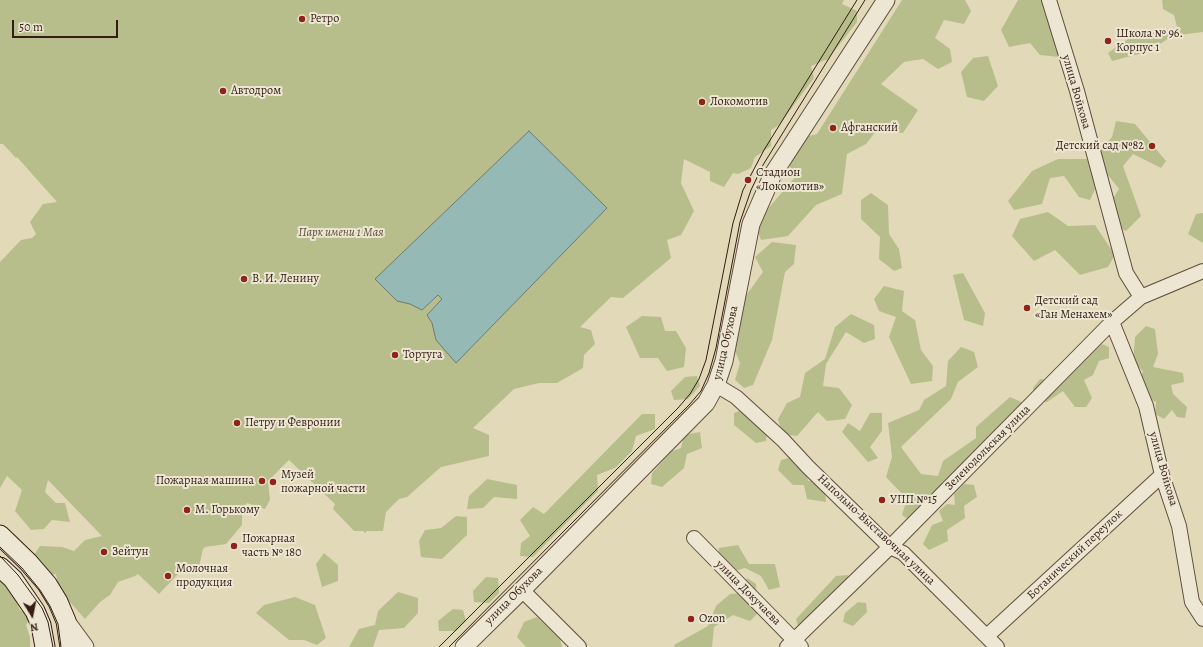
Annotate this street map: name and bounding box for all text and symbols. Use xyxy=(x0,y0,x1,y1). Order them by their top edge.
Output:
scale bar xyxy=(14,12,120,38)
place label: Ретро xyxy=(310,12,339,26)
marker: Ретро xyxy=(297,14,307,24)
text: 50 m xyxy=(19,19,43,35)
place label: Школа № 96. Корпус 1 xyxy=(1116,27,1183,55)
marker: Школа № 96. Корпус 1 xyxy=(1103,36,1113,46)
street label: улица Войкова xyxy=(1059,53,1093,131)
place label: Автодром xyxy=(231,84,281,98)
marker: Автодром xyxy=(218,86,228,96)
place label: Локомотив xyxy=(710,95,768,109)
marker: Локомотив xyxy=(697,97,707,107)
place label: Афганский xyxy=(841,121,898,135)
marker: Афганский xyxy=(828,123,838,133)
place label: Детский сад №82 xyxy=(1056,139,1144,153)
marker: Детский сад №82 xyxy=(1147,141,1157,151)
place label: Стадион «Локомотив» xyxy=(756,166,824,194)
marker: Стадион «Локомотив» xyxy=(743,175,753,185)
park label: Парк имени 1 Мая xyxy=(298,226,384,240)
place label: В. И. Ленину xyxy=(252,272,319,286)
marker: В. И. Ленину xyxy=(239,274,249,284)
place label: Детский сад «Ган Менахем» xyxy=(1035,294,1112,322)
marker: Детский сад «Ган Менахем» xyxy=(1022,303,1032,313)
street label: улица Обухова xyxy=(710,304,742,382)
place label: Тортуга xyxy=(403,348,443,362)
marker: Тортуга xyxy=(390,350,400,360)
street label: Зеленодольская улица xyxy=(942,402,1034,494)
place label: Петру и Февронии xyxy=(245,416,340,430)
marker: Петру и Февронии xyxy=(232,418,242,428)
street label: улица Войкова xyxy=(1146,430,1180,508)
place label: Музей пожарной части xyxy=(281,468,366,496)
street label: Напольно-Выставочная улица xyxy=(814,472,938,588)
place label: Пожарная машина xyxy=(156,474,254,488)
marker: Пожарная машина xyxy=(257,476,267,486)
marker: Музей пожарной части xyxy=(268,477,278,487)
place label: УПП №15 xyxy=(890,493,937,507)
marker: УПП №15 xyxy=(877,495,887,505)
place label: М. Горькому xyxy=(195,503,259,517)
marker: М. Горькому xyxy=(182,505,192,515)
street label: Ботанический переулок xyxy=(1024,507,1126,603)
place label: Пожарная часть № 180 xyxy=(242,532,302,560)
marker: Пожарная часть № 180 xyxy=(229,541,239,551)
place label: Зейтун xyxy=(112,545,148,559)
marker: Зейтун xyxy=(99,547,109,557)
street label: улица Докучаева xyxy=(712,557,784,629)
place label: Молочная продукция xyxy=(176,562,232,590)
street label: улица Обухова xyxy=(482,564,546,628)
marker: Молочная продукция xyxy=(163,571,173,581)
north arrow xyxy=(12,595,52,635)
place label: Ozon xyxy=(699,612,725,626)
marker: Ozon xyxy=(686,614,696,624)
text: N xyxy=(29,619,39,635)

